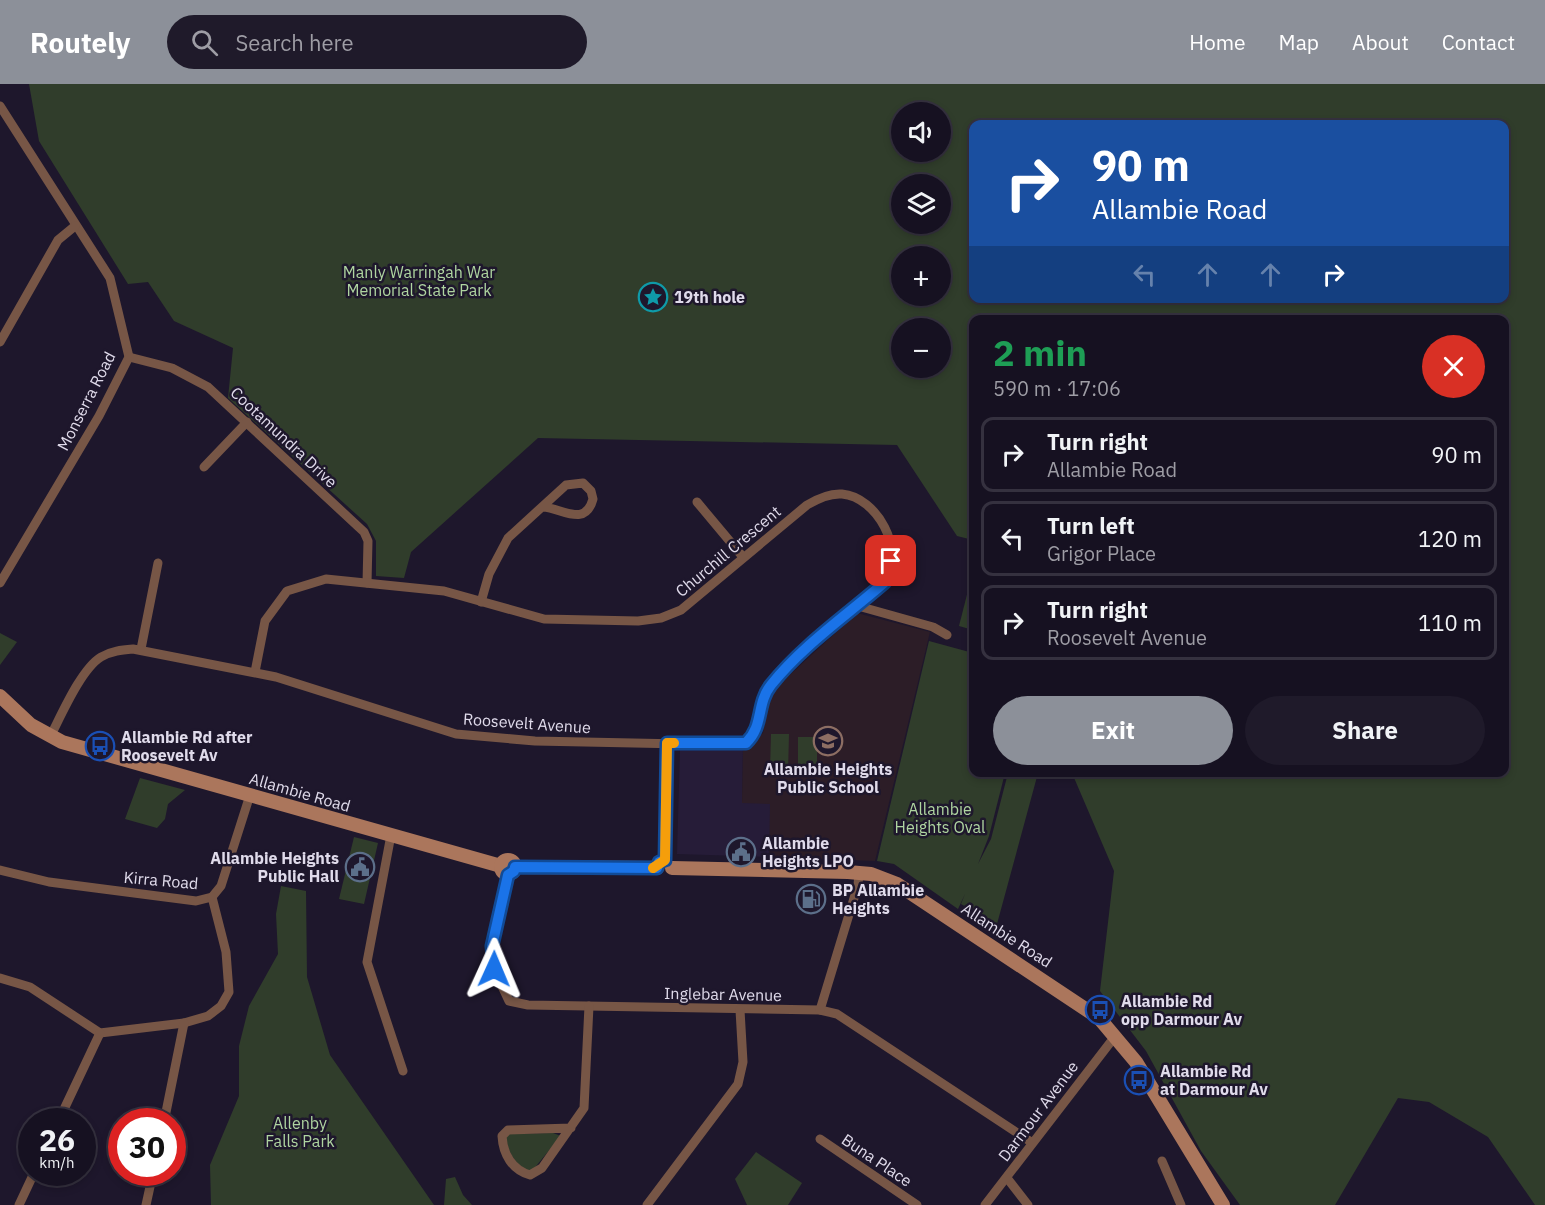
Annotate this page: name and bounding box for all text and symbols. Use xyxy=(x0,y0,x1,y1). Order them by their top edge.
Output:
search box xyxy=(167,15,587,69)
text: Routely xyxy=(30,24,131,61)
icon: search xyxy=(188,26,221,59)
text: Search here xyxy=(236,28,354,57)
text: Home xyxy=(1189,28,1246,56)
text: Map xyxy=(1279,28,1319,56)
text: About xyxy=(1352,28,1409,56)
text: Contact xyxy=(1442,28,1515,56)
map controls xyxy=(891,102,951,378)
button: sound xyxy=(891,102,951,162)
text: 90 m xyxy=(1092,138,1190,193)
icon: right xyxy=(993,144,1071,222)
button: layers xyxy=(891,174,951,234)
text: Allambie Road xyxy=(1092,191,1268,226)
button: + xyxy=(891,246,951,306)
icon: left xyxy=(1128,258,1161,291)
icon: ahead xyxy=(1191,258,1224,291)
icon: ahead xyxy=(1254,258,1287,291)
icon: right xyxy=(1317,258,1350,291)
park label: Manly Warringah War Memorial State Park xyxy=(343,262,495,300)
place icon: 19th hole xyxy=(637,281,669,313)
place label: 19th hole xyxy=(674,287,745,307)
button: − xyxy=(891,318,951,378)
text: 2 min xyxy=(993,329,1087,376)
button: close xyxy=(1422,335,1485,398)
street label: Monserra Road xyxy=(52,348,120,454)
text: 590 m · 17:06 xyxy=(993,375,1121,402)
street label: Cootamundra Drive xyxy=(226,382,342,492)
text: Turn right xyxy=(1047,427,1148,456)
icon: right xyxy=(996,438,1029,471)
text: 90 m xyxy=(1431,440,1482,469)
text: Allambie Road xyxy=(1047,456,1177,483)
street label: Churchill Crescent xyxy=(671,501,785,601)
text: Turn left xyxy=(1047,511,1135,540)
icon: left xyxy=(996,522,1029,555)
text: 120 m xyxy=(1418,524,1482,553)
pin xyxy=(865,535,916,586)
text: Grigor Place xyxy=(1047,540,1156,567)
icon: arrive xyxy=(874,544,907,577)
text: Turn right xyxy=(1047,595,1148,624)
icon: right xyxy=(996,606,1029,639)
text: 110 m xyxy=(1418,608,1482,637)
text: Roosevelt Avenue xyxy=(1047,624,1207,651)
button: Exit xyxy=(993,696,1233,765)
button: Share xyxy=(1245,696,1485,765)
street label: Roosevelt Avenue xyxy=(462,709,592,737)
school or university icon: Allambie Heights Public School xyxy=(812,725,844,757)
place label: Allambie Rd after Roosevelt Av xyxy=(121,727,253,765)
bus stop icon: Allambie Rd after Roosevelt Av xyxy=(84,730,116,762)
place label: Allambie Heights Public School xyxy=(764,759,892,797)
street label: Allambie Road xyxy=(247,768,353,816)
park label: Allambie Heights Oval xyxy=(895,799,985,837)
place label: Allambie Heights LPO xyxy=(762,833,854,871)
public building icon: Allambie Heights LPO xyxy=(725,836,757,868)
place label: Allambie Heights Public Hall xyxy=(210,848,339,886)
public building icon: Allambie Heights Public Hall xyxy=(344,851,376,883)
street label: Kirra Road xyxy=(123,867,199,893)
place label: BP Allambie Heights xyxy=(832,880,924,918)
fuel station icon: BP Allambie Heights xyxy=(795,883,827,915)
street label: Allambie Road xyxy=(958,898,1056,972)
position arrow xyxy=(462,937,526,1001)
street label: Inglebar Avenue xyxy=(664,983,782,1005)
place label: Allambie Rd opp Darmour Av xyxy=(1121,991,1243,1029)
bus stop icon: Allambie Rd opp Darmour Av xyxy=(1084,994,1116,1026)
street label: Darmour Avenue xyxy=(994,1057,1082,1165)
place label: Allambie Rd at Darmour Av xyxy=(1160,1061,1268,1099)
bus stop icon: Allambie Rd at Darmour Av xyxy=(1123,1064,1155,1096)
speed limit sign: 30 xyxy=(108,1108,186,1186)
park label: Allenby Falls Park xyxy=(265,1113,335,1151)
text: 26 xyxy=(39,1120,75,1159)
street label: Buna Place xyxy=(838,1129,916,1191)
text: km/h xyxy=(39,1153,75,1172)

